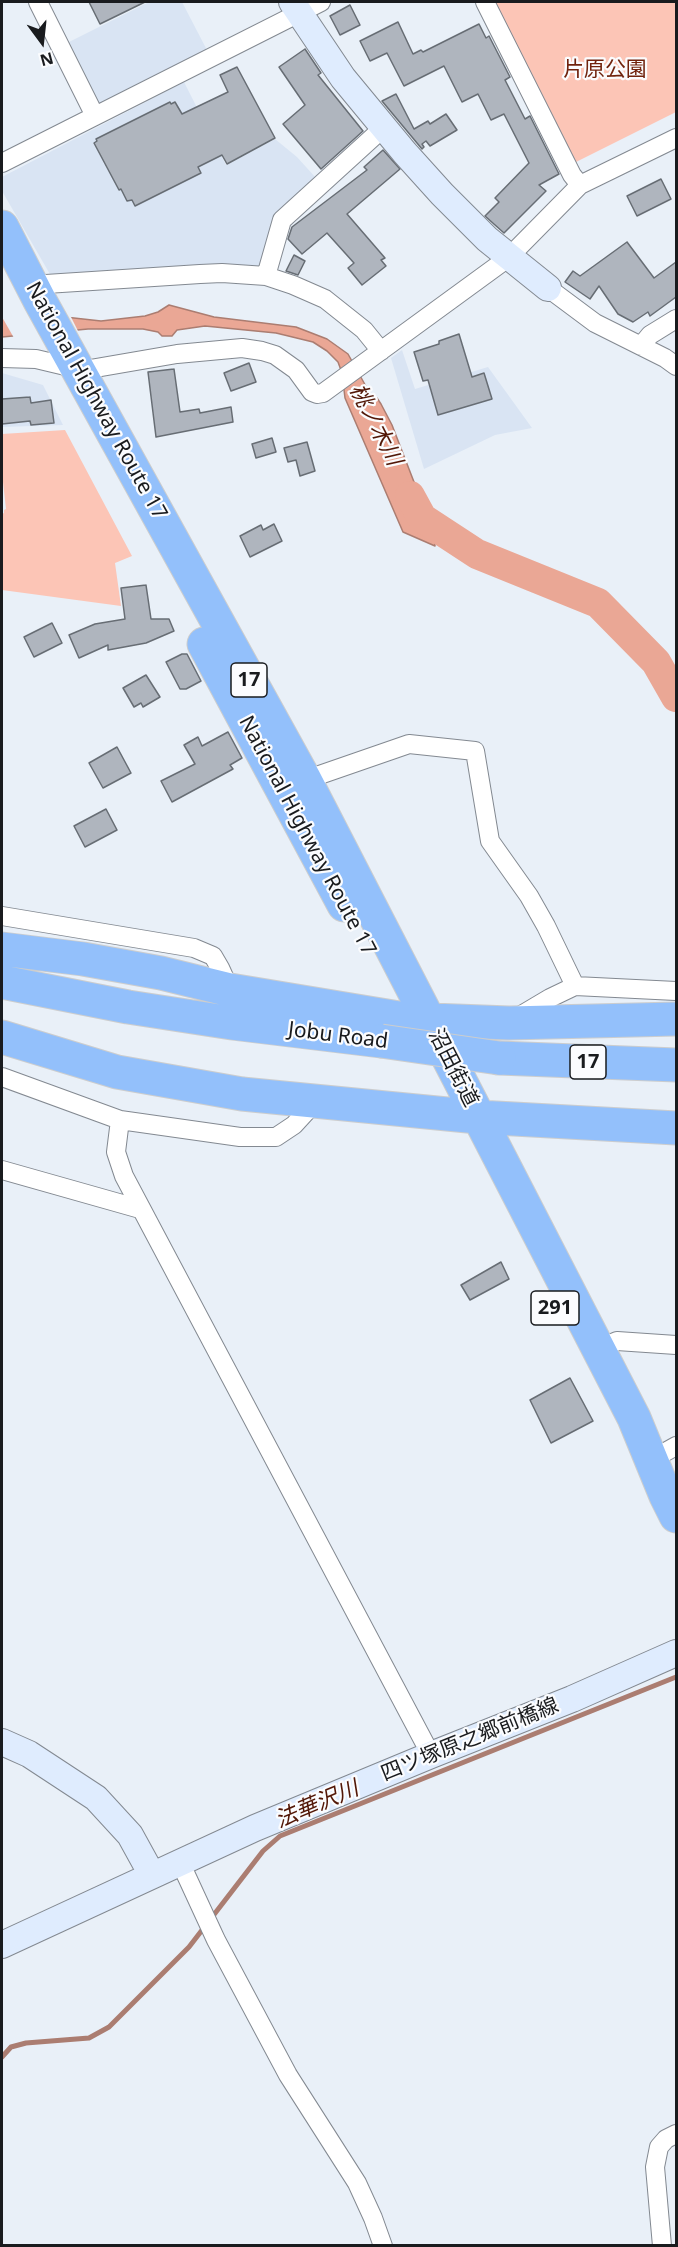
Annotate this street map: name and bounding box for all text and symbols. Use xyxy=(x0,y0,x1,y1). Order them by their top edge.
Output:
north arrow xyxy=(12,12,72,72)
text: N xyxy=(38,47,56,72)
park label: 片原公園 xyxy=(563,57,647,83)
street label: National Highway Route 17 xyxy=(20,278,172,524)
water label: 桃ノ木川 xyxy=(343,380,407,470)
road number: 17 xyxy=(231,663,267,697)
street label: National Highway Route 17 xyxy=(233,712,381,960)
street label: Jobu Road xyxy=(287,1017,389,1055)
street label: 沼田街道 xyxy=(423,1025,483,1111)
road number: 17 xyxy=(570,1045,606,1079)
road number: 291 xyxy=(531,1291,579,1325)
street label: 四ツ塚原之郷前橋線 xyxy=(378,1693,562,1787)
water label: 法華沢川 xyxy=(271,1776,363,1834)

